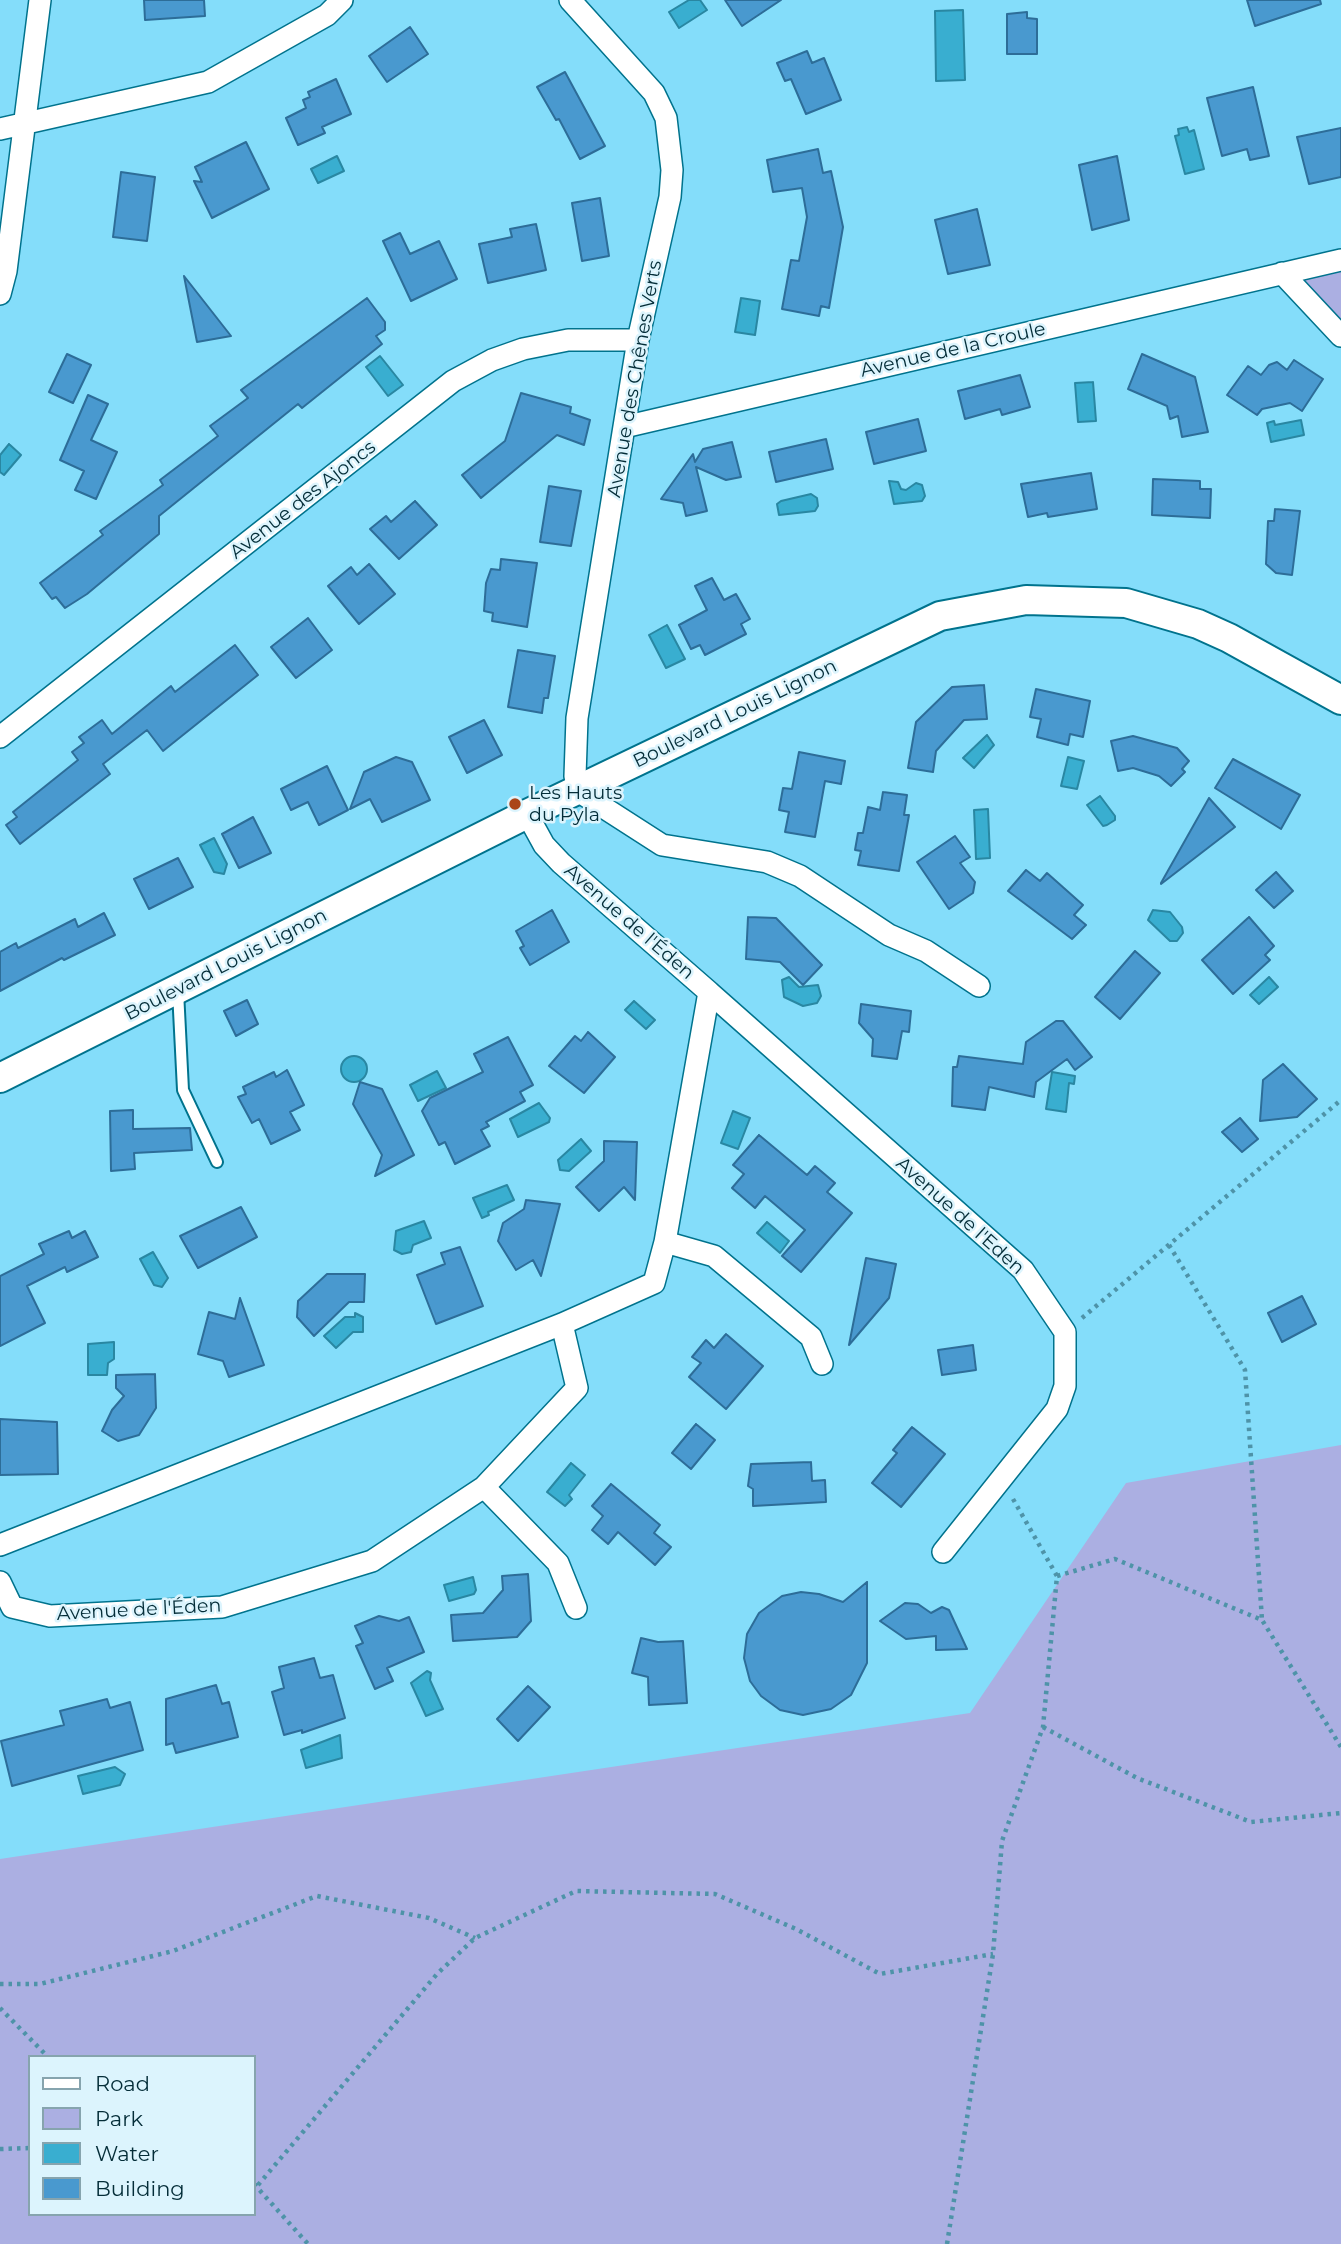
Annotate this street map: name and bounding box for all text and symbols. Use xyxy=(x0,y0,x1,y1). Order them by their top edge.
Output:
street label: Avenue des Chênes Verts xyxy=(603,259,667,499)
street label: Avenue de la Croule xyxy=(858,318,1048,382)
street label: Avenue des Ajoncs xyxy=(226,436,380,564)
street label: Boulevard Louis Lignon xyxy=(629,655,841,773)
place label: Les Hauts du Pyla xyxy=(529,782,622,826)
marker: Les Hauts du Pyla xyxy=(507,796,523,812)
street label: Avenue de l'Éden xyxy=(559,859,699,985)
street label: Boulevard Louis Lignon xyxy=(121,904,331,1026)
street label: Avenue de l'Eden xyxy=(891,1152,1029,1280)
street label: Avenue de l'Éden xyxy=(56,1594,222,1626)
legend xyxy=(28,2055,256,2216)
text: Road xyxy=(95,2071,150,2096)
text: Park xyxy=(95,2106,143,2131)
text: Water xyxy=(95,2141,159,2166)
text: Building xyxy=(95,2176,185,2201)

